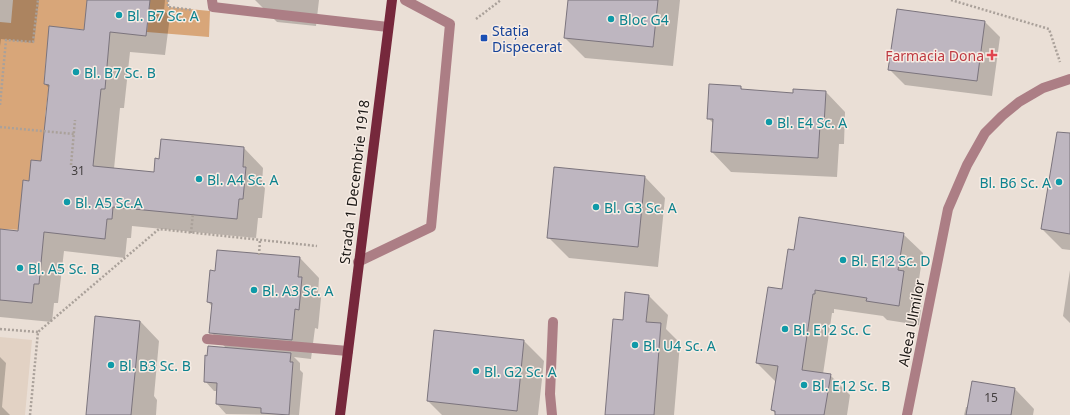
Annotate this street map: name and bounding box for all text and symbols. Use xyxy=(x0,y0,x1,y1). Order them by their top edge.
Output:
place label: Bl. B7 Sc. A xyxy=(127,6,199,25)
marker: Bl. B7 Sc. A xyxy=(114,10,124,20)
place label: Bloc G4 xyxy=(619,10,669,29)
marker: Bloc G4 xyxy=(606,14,616,24)
place label: Stația Dispecerat xyxy=(492,21,562,56)
marker: Stația Dispecerat xyxy=(479,33,489,43)
place label: Farmacia Dona xyxy=(885,46,984,65)
marker: Farmacia Dona xyxy=(987,50,997,60)
place label: Bl. B7 Sc. B xyxy=(84,63,156,82)
marker: Bl. B7 Sc. B xyxy=(71,67,81,77)
street label: Strada 1 Decembrie 1918 xyxy=(335,99,373,265)
place label: Bl. E4 Sc. A xyxy=(777,113,847,132)
marker: Bl. E4 Sc. A xyxy=(764,117,774,127)
house number: 31 xyxy=(71,162,85,179)
place label: Bl. A4 Sc. A xyxy=(207,170,278,189)
place label: Bl. B6 Sc. A xyxy=(979,173,1051,192)
marker: Bl. A4 Sc. A xyxy=(194,174,204,184)
marker: Bl. B6 Sc. A xyxy=(1054,177,1064,187)
place label: Bl. A5 Sc.A xyxy=(75,193,143,212)
marker: Bl. A5 Sc.A xyxy=(62,197,72,207)
place label: Bl. G3 Sc. A xyxy=(604,198,677,217)
marker: Bl. G3 Sc. A xyxy=(591,202,601,212)
place label: Bl. E12 Sc. D xyxy=(851,251,931,270)
marker: Bl. E12 Sc. D xyxy=(838,255,848,265)
place label: Bl. A5 Sc. B xyxy=(28,259,100,278)
marker: Bl. A5 Sc. B xyxy=(15,263,25,273)
street label: Aleea Ulmilor xyxy=(893,278,929,368)
place label: Bl. A3 Sc. A xyxy=(262,281,333,300)
marker: Bl. A3 Sc. A xyxy=(249,285,259,295)
place label: Bl. E12 Sc. C xyxy=(793,320,871,339)
marker: Bl. E12 Sc. C xyxy=(780,324,790,334)
place label: Bl. U4 Sc. A xyxy=(643,336,716,355)
marker: Bl. U4 Sc. A xyxy=(630,340,640,350)
place label: Bl. B3 Sc. B xyxy=(119,356,191,375)
marker: Bl. B3 Sc. B xyxy=(106,360,116,370)
place label: Bl. G2 Sc. A xyxy=(484,362,557,381)
marker: Bl. G2 Sc. A xyxy=(471,366,481,376)
place label: Bl. E12 Sc. B xyxy=(812,376,890,395)
marker: Bl. E12 Sc. B xyxy=(799,380,809,390)
house number: 15 xyxy=(984,389,998,406)

